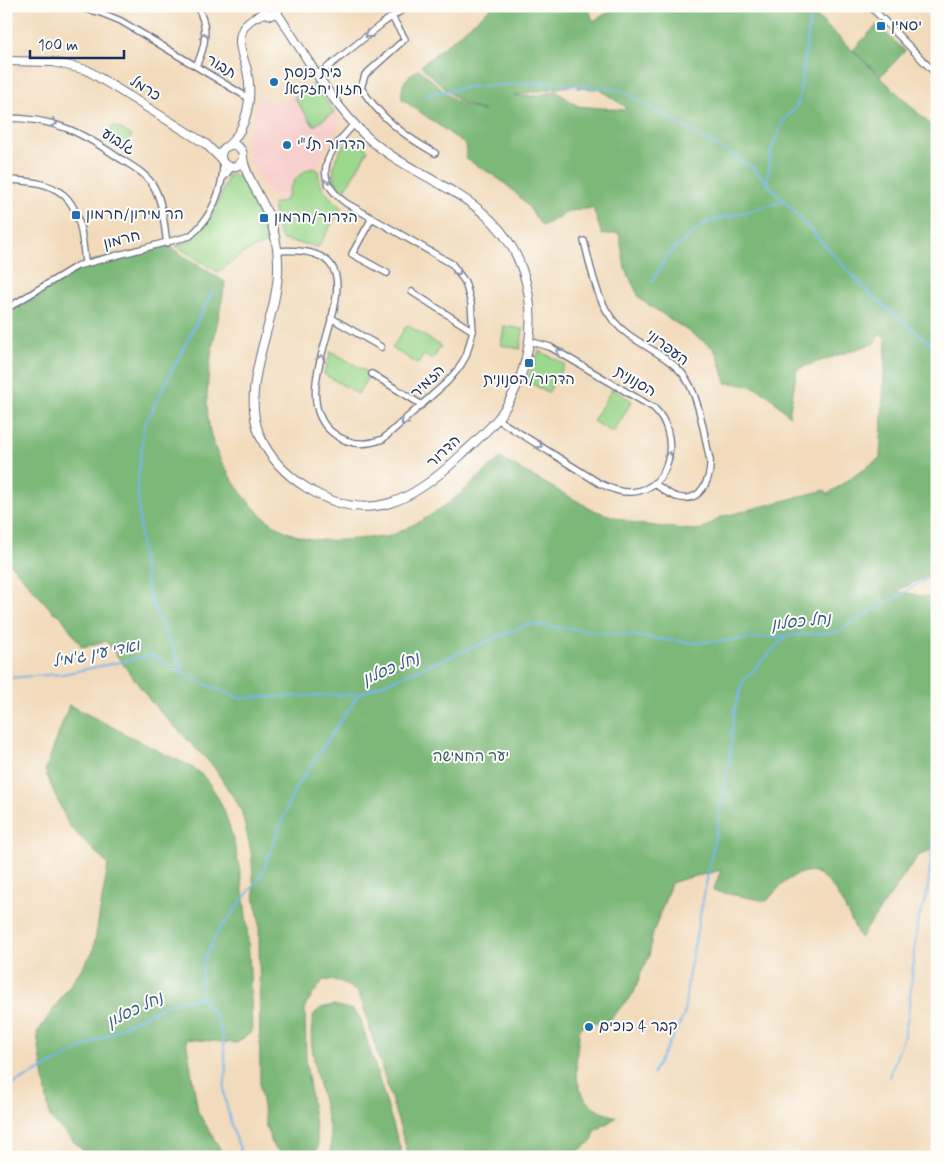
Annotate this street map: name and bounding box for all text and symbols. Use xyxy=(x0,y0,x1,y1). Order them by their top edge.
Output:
place label: יסמין xyxy=(891,16,922,36)
marker: יסמין xyxy=(875,20,887,32)
scale bar xyxy=(30,28,124,60)
one-way arrow xyxy=(365,29,374,37)
one-way arrow xyxy=(199,32,210,40)
text: 100 m xyxy=(38,36,78,56)
street label: תבור xyxy=(202,50,240,84)
place label: בית כנסת חזון יחזקאל xyxy=(284,63,362,100)
street label: כרמל xyxy=(126,72,164,106)
marker: בית כנסת חזון יחזקאל xyxy=(268,76,280,88)
one-way arrow xyxy=(50,118,58,128)
street label: גלבוע xyxy=(98,124,138,160)
place label: הדרור תל"י xyxy=(297,135,365,155)
marker: הדרור תל"י xyxy=(281,139,293,151)
one-way arrow xyxy=(322,176,333,184)
place label: הר מירון/חרמון xyxy=(86,205,184,225)
place label: הדרור/חרמון xyxy=(274,208,358,228)
marker: הר מירון/חרמון xyxy=(70,209,82,221)
marker: הדרור/חרמון xyxy=(258,212,270,224)
street label: חרמון xyxy=(101,226,143,254)
one-way arrow xyxy=(452,266,460,275)
street label: העפרוני xyxy=(642,325,692,371)
one-way arrow xyxy=(556,349,565,359)
one-way arrow xyxy=(315,354,326,363)
marker: הדרור/הסנונית xyxy=(523,357,535,369)
street label: הזמיר xyxy=(406,361,450,403)
street label: הסנונית xyxy=(610,362,660,402)
place label: הדרור/הסנונית xyxy=(483,370,575,390)
one-way arrow xyxy=(400,416,409,425)
street label: הדרור xyxy=(423,431,465,473)
one-way arrow xyxy=(533,439,542,449)
one-way arrow xyxy=(663,451,673,459)
water label: נחל כסלון xyxy=(770,608,833,636)
water label: ואדי עין ג'מיל xyxy=(51,635,143,673)
water label: נחל כסלון xyxy=(359,647,424,690)
park label: יער החמישה xyxy=(433,747,509,767)
water label: נחל כסלון xyxy=(104,987,168,1033)
place label: קבר 4 כוכים xyxy=(599,1017,678,1037)
marker: קבר 4 כוכים xyxy=(583,1021,595,1033)

